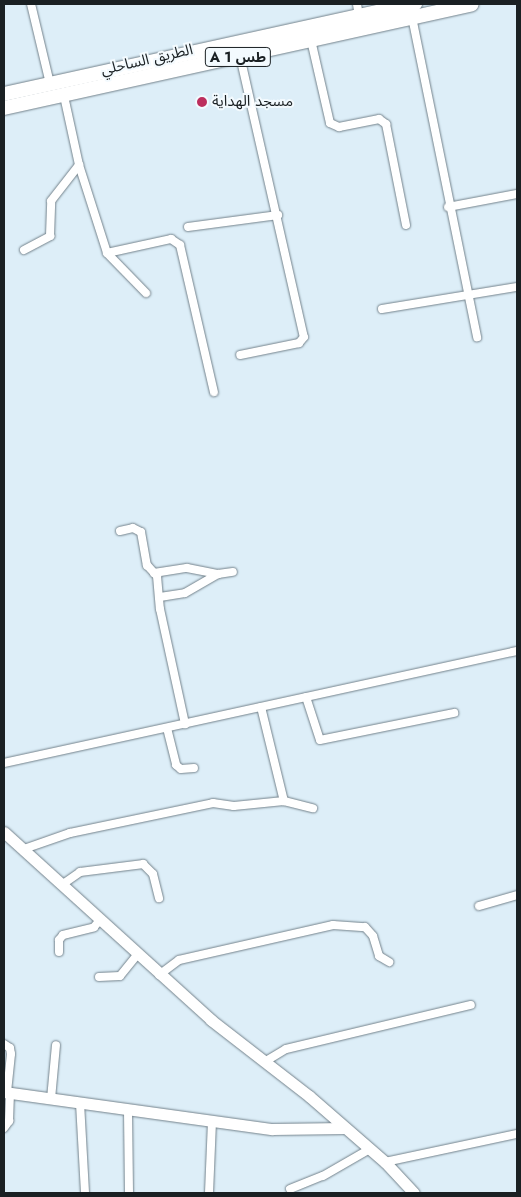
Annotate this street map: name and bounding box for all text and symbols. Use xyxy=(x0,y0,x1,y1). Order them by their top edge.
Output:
street label: الطريق الساحلي xyxy=(99,41,195,79)
road number: A 1 طس xyxy=(204,46,272,68)
place label: مسجد الهداية xyxy=(212,93,293,111)
marker: مسجد الهداية xyxy=(196,96,208,108)

